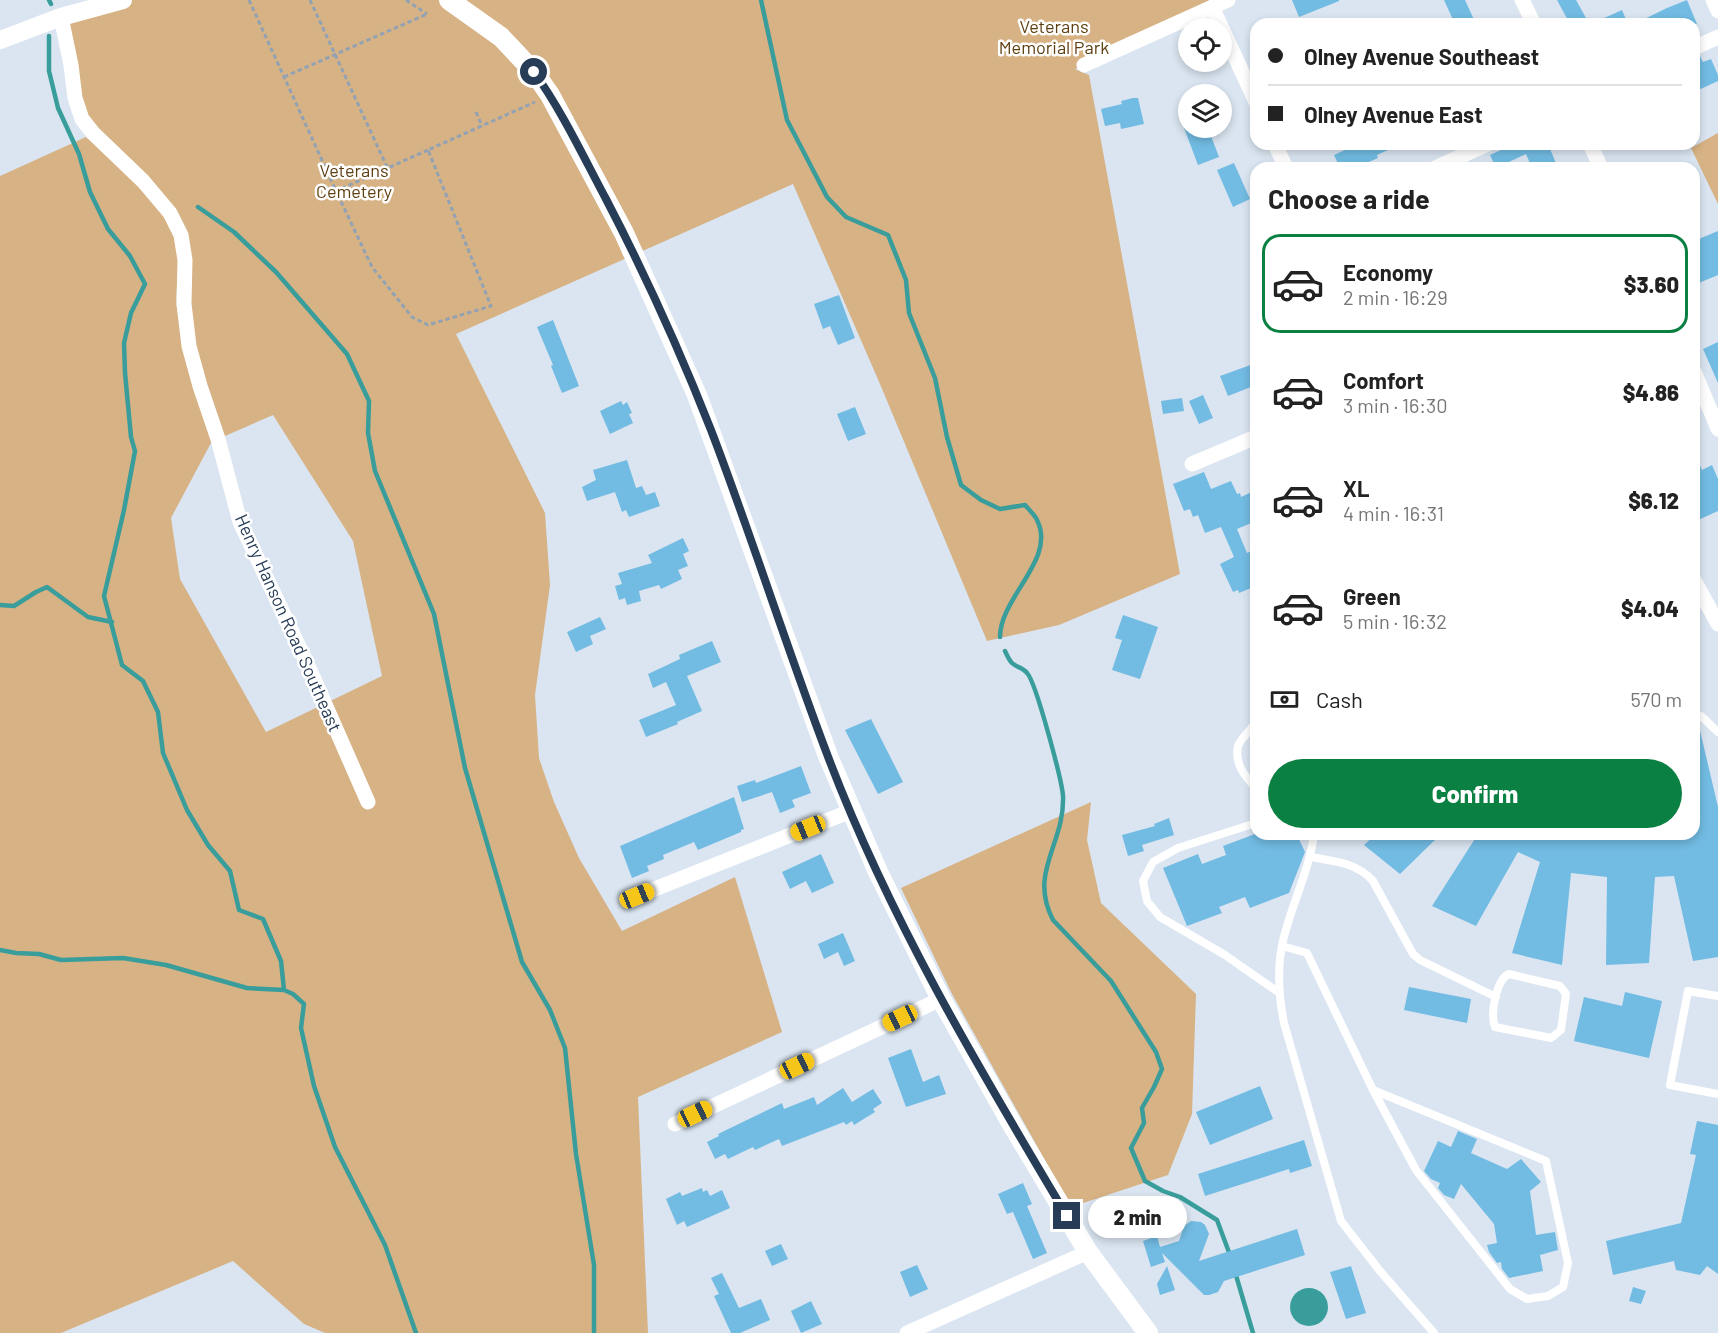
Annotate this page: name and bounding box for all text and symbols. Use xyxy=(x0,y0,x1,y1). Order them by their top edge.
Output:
park label: Veterans Memorial Park xyxy=(999,15,1109,58)
map controls xyxy=(1178,18,1232,138)
button: locate xyxy=(1178,18,1232,72)
text: Olney Avenue Southeast xyxy=(1304,43,1539,69)
route start xyxy=(520,58,547,85)
button: layers xyxy=(1178,84,1232,138)
text: Olney Avenue East xyxy=(1304,101,1483,127)
park label: Veterans Cemetery xyxy=(316,159,392,202)
text: Choose a ride xyxy=(1268,182,1430,214)
icon: car xyxy=(1271,257,1325,311)
text: Economy xyxy=(1343,259,1433,285)
text: $3.60 xyxy=(1624,271,1679,297)
text: 2 min · 16:29 xyxy=(1343,285,1448,309)
icon: car xyxy=(1271,365,1325,419)
text: Comfort xyxy=(1343,367,1424,393)
text: $4.86 xyxy=(1623,379,1679,405)
text: 3 min · 16:30 xyxy=(1343,393,1448,417)
icon: car xyxy=(1271,473,1325,527)
text: XL xyxy=(1343,475,1369,501)
text: $6.12 xyxy=(1628,487,1679,513)
text: 4 min · 16:31 xyxy=(1343,501,1444,525)
street label: Henry Hanson Road Southeast xyxy=(231,510,347,735)
icon: car xyxy=(1271,581,1325,635)
text: Green xyxy=(1343,583,1401,609)
text: $4.04 xyxy=(1621,595,1679,621)
text: 5 min · 16:32 xyxy=(1343,609,1447,633)
icon: cash xyxy=(1268,683,1301,716)
text: Cash xyxy=(1316,686,1363,712)
text: 570 m xyxy=(1630,687,1682,711)
button: Confirm xyxy=(1268,759,1682,828)
car xyxy=(788,813,828,843)
car xyxy=(617,881,657,911)
car xyxy=(880,1002,920,1034)
car xyxy=(777,1050,817,1082)
car xyxy=(675,1098,715,1130)
callout: 2 min xyxy=(1088,1195,1187,1237)
route end xyxy=(1053,1202,1080,1229)
text: 2 min xyxy=(1113,1205,1162,1229)

